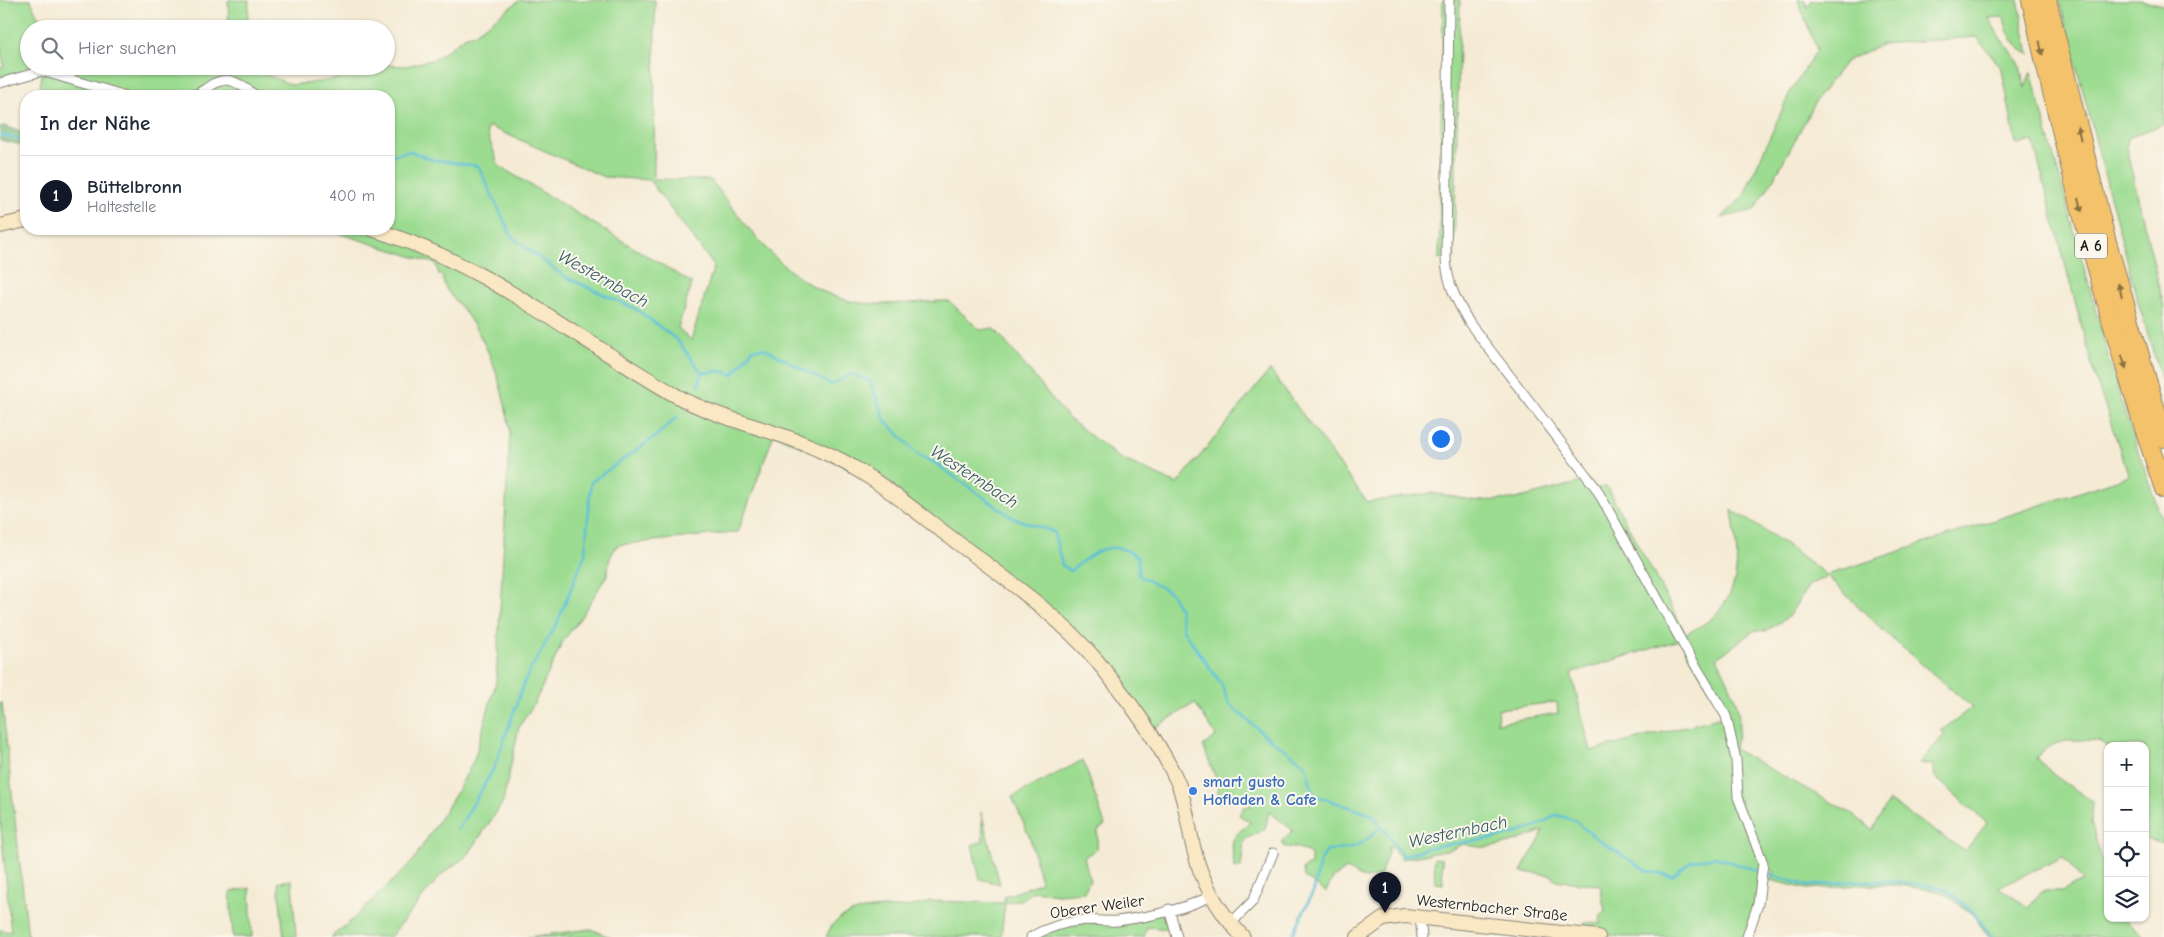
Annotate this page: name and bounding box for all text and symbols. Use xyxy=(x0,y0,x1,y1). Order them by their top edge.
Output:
search box xyxy=(20,20,395,75)
icon: search xyxy=(38,34,66,62)
text: Hier suchen xyxy=(78,37,176,59)
one-way arrow xyxy=(2037,40,2045,55)
text: In der Nähe xyxy=(40,111,150,135)
one-way arrow xyxy=(2075,126,2083,141)
text: Büttelbronn xyxy=(87,176,182,198)
text: 1 xyxy=(53,187,59,205)
text: 400 m xyxy=(329,187,375,205)
text: Haltestelle xyxy=(87,198,156,216)
one-way arrow xyxy=(2076,198,2084,213)
road number: A 6 xyxy=(2075,234,2107,258)
water label: Westernbach xyxy=(554,246,652,312)
one-way arrow xyxy=(2116,283,2124,298)
one-way arrow xyxy=(2121,354,2129,369)
your location xyxy=(1428,426,1454,452)
water label: Westernbach xyxy=(926,441,1022,513)
map controls xyxy=(2104,742,2149,922)
button: + xyxy=(2104,742,2149,787)
place label: smart gusto Hofladen & Cafe xyxy=(1203,773,1317,809)
marker: smart gusto Hofladen & Cafe xyxy=(1187,785,1199,797)
button: − xyxy=(2104,787,2149,832)
water label: Westernbach xyxy=(1407,811,1509,853)
button: locate xyxy=(2104,832,2149,877)
pin: 1 xyxy=(1369,872,1401,913)
button: layers xyxy=(2104,877,2149,922)
street label: Oberer Weiler xyxy=(1049,891,1146,923)
street label: Westernbacher Straße xyxy=(1416,891,1568,925)

